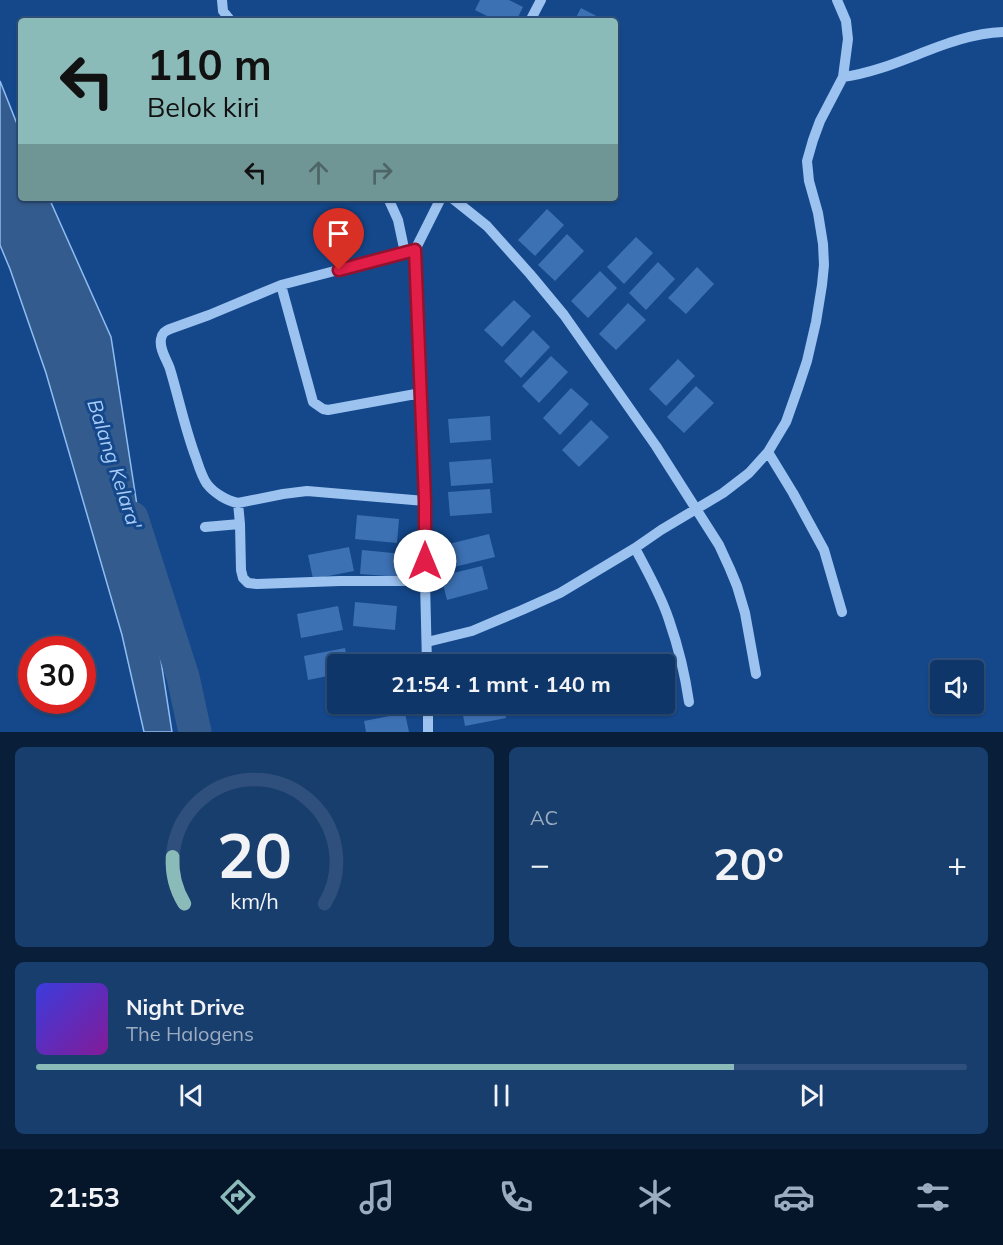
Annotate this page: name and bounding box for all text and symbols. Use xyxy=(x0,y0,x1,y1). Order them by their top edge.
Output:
text: 110 m xyxy=(147,38,272,91)
icon: left xyxy=(48,42,126,120)
text: Belok kiri xyxy=(147,90,259,124)
icon: left xyxy=(239,156,272,189)
icon: ahead xyxy=(302,156,335,189)
icon: right xyxy=(365,156,398,189)
pin xyxy=(313,208,364,270)
icon: arrive xyxy=(322,217,355,250)
water label: Balang Kelara' xyxy=(82,396,148,533)
position arrow xyxy=(393,529,457,593)
speed limit sign: 30 xyxy=(18,636,96,714)
map controls xyxy=(930,660,984,714)
button: sound xyxy=(930,660,984,714)
text: 21:54 · 1 mnt · 140 m xyxy=(391,670,611,698)
text: AC xyxy=(530,805,558,830)
text: 20 xyxy=(217,815,292,894)
text: 20° xyxy=(713,835,784,891)
text: − xyxy=(530,843,550,884)
text: + xyxy=(947,843,967,884)
text: km/h xyxy=(230,887,279,914)
text: Night Drive xyxy=(126,993,245,1021)
text: The Halogens xyxy=(126,1021,254,1046)
icon: previous xyxy=(175,1079,208,1112)
icon: pause xyxy=(485,1079,518,1112)
icon: next xyxy=(795,1079,828,1112)
icon: directions xyxy=(217,1176,259,1218)
icon: music xyxy=(356,1176,398,1218)
icon: phone xyxy=(495,1176,537,1218)
icon: climate xyxy=(634,1176,676,1218)
icon: car xyxy=(773,1176,815,1218)
icon: filters xyxy=(912,1176,954,1218)
text: 21:53 xyxy=(49,1180,120,1214)

